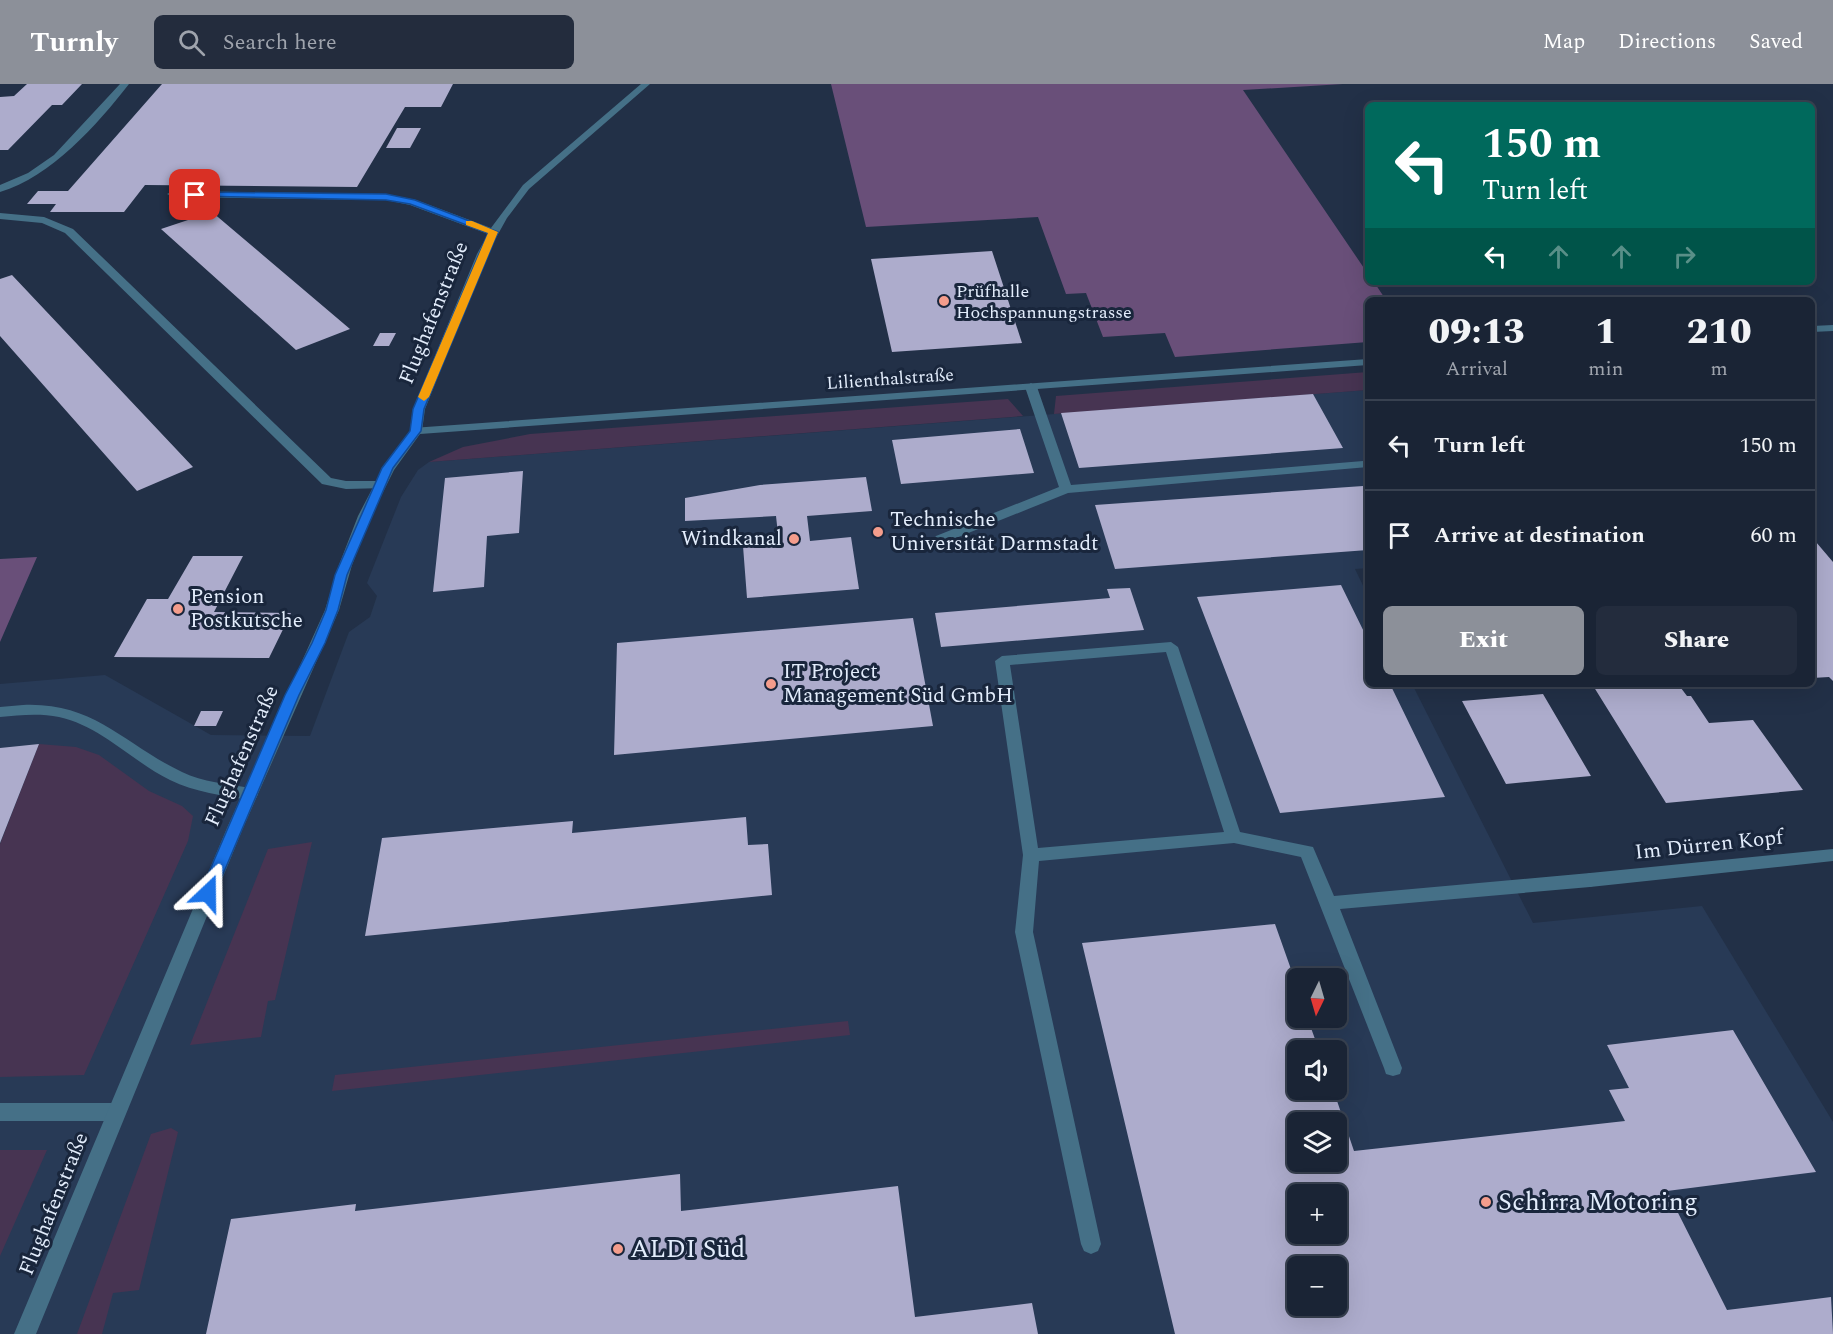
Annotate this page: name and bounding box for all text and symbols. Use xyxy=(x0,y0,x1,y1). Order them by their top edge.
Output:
search box xyxy=(154,15,574,69)
text: Turnly xyxy=(30,21,118,64)
icon: search xyxy=(175,26,208,59)
text: Search here xyxy=(223,26,337,59)
text: Map xyxy=(1543,26,1585,58)
text: Directions xyxy=(1618,26,1716,58)
text: Saved xyxy=(1749,26,1803,58)
text: 150 m xyxy=(1482,113,1601,176)
icon: left xyxy=(1383,126,1461,204)
pin xyxy=(169,169,220,220)
text: Turn left xyxy=(1482,170,1588,212)
icon: arrive xyxy=(178,178,211,211)
street label: Flughafenstraße xyxy=(391,237,477,389)
icon: left xyxy=(1479,240,1512,273)
icon: ahead xyxy=(1542,240,1575,273)
icon: ahead xyxy=(1605,240,1638,273)
icon: right xyxy=(1668,240,1701,273)
place label: Prüfhalle Hochspannungstrasse xyxy=(956,278,1132,326)
marker: Prüfhalle Hochspannungstrasse xyxy=(937,294,951,308)
text: 09:13 xyxy=(1428,305,1525,360)
text: 1 xyxy=(1595,305,1617,360)
text: 210 xyxy=(1687,305,1752,360)
text: Arrival xyxy=(1446,354,1508,384)
text: min xyxy=(1588,354,1623,384)
text: m xyxy=(1711,354,1728,384)
street label: Lilienthalstraße xyxy=(825,361,955,397)
icon: left xyxy=(1383,429,1416,462)
text: Turn left xyxy=(1434,429,1526,462)
text: 150 m xyxy=(1740,429,1797,462)
place label: Technische Universität Darmstadt xyxy=(890,504,1099,560)
icon: arrive xyxy=(1383,519,1416,552)
text: Arrive at destination xyxy=(1434,519,1645,552)
text: 60 m xyxy=(1751,519,1797,552)
place label: Windkanal xyxy=(681,523,782,555)
marker: Technische Universität Darmstadt xyxy=(871,525,885,539)
marker: Windkanal xyxy=(787,532,801,546)
place label: Pension Postkutsche xyxy=(190,581,303,637)
marker: Pension Postkutsche xyxy=(171,602,185,616)
button: Exit xyxy=(1383,606,1584,675)
button: Share xyxy=(1596,606,1797,675)
place label: IT Project Management Süd GmbH xyxy=(783,656,1013,712)
marker: IT Project Management Süd GmbH xyxy=(764,677,778,691)
street label: Flughafenstraße xyxy=(197,680,287,832)
street label: Im Dürren Kopf xyxy=(1633,821,1787,869)
position arrow xyxy=(176,861,240,925)
north arrow xyxy=(1287,968,1347,1028)
map controls xyxy=(1287,968,1347,1316)
button: sound xyxy=(1287,1040,1347,1100)
button: layers xyxy=(1287,1112,1347,1172)
street label: Flughafenstraße xyxy=(11,1128,97,1280)
place label: Schirra Motoring xyxy=(1498,1182,1698,1222)
button: + xyxy=(1287,1184,1347,1244)
marker: Schirra Motoring xyxy=(1479,1195,1493,1209)
place label: ALDI Süd xyxy=(630,1229,745,1269)
marker: ALDI Süd xyxy=(611,1242,625,1256)
button: − xyxy=(1287,1256,1347,1316)

